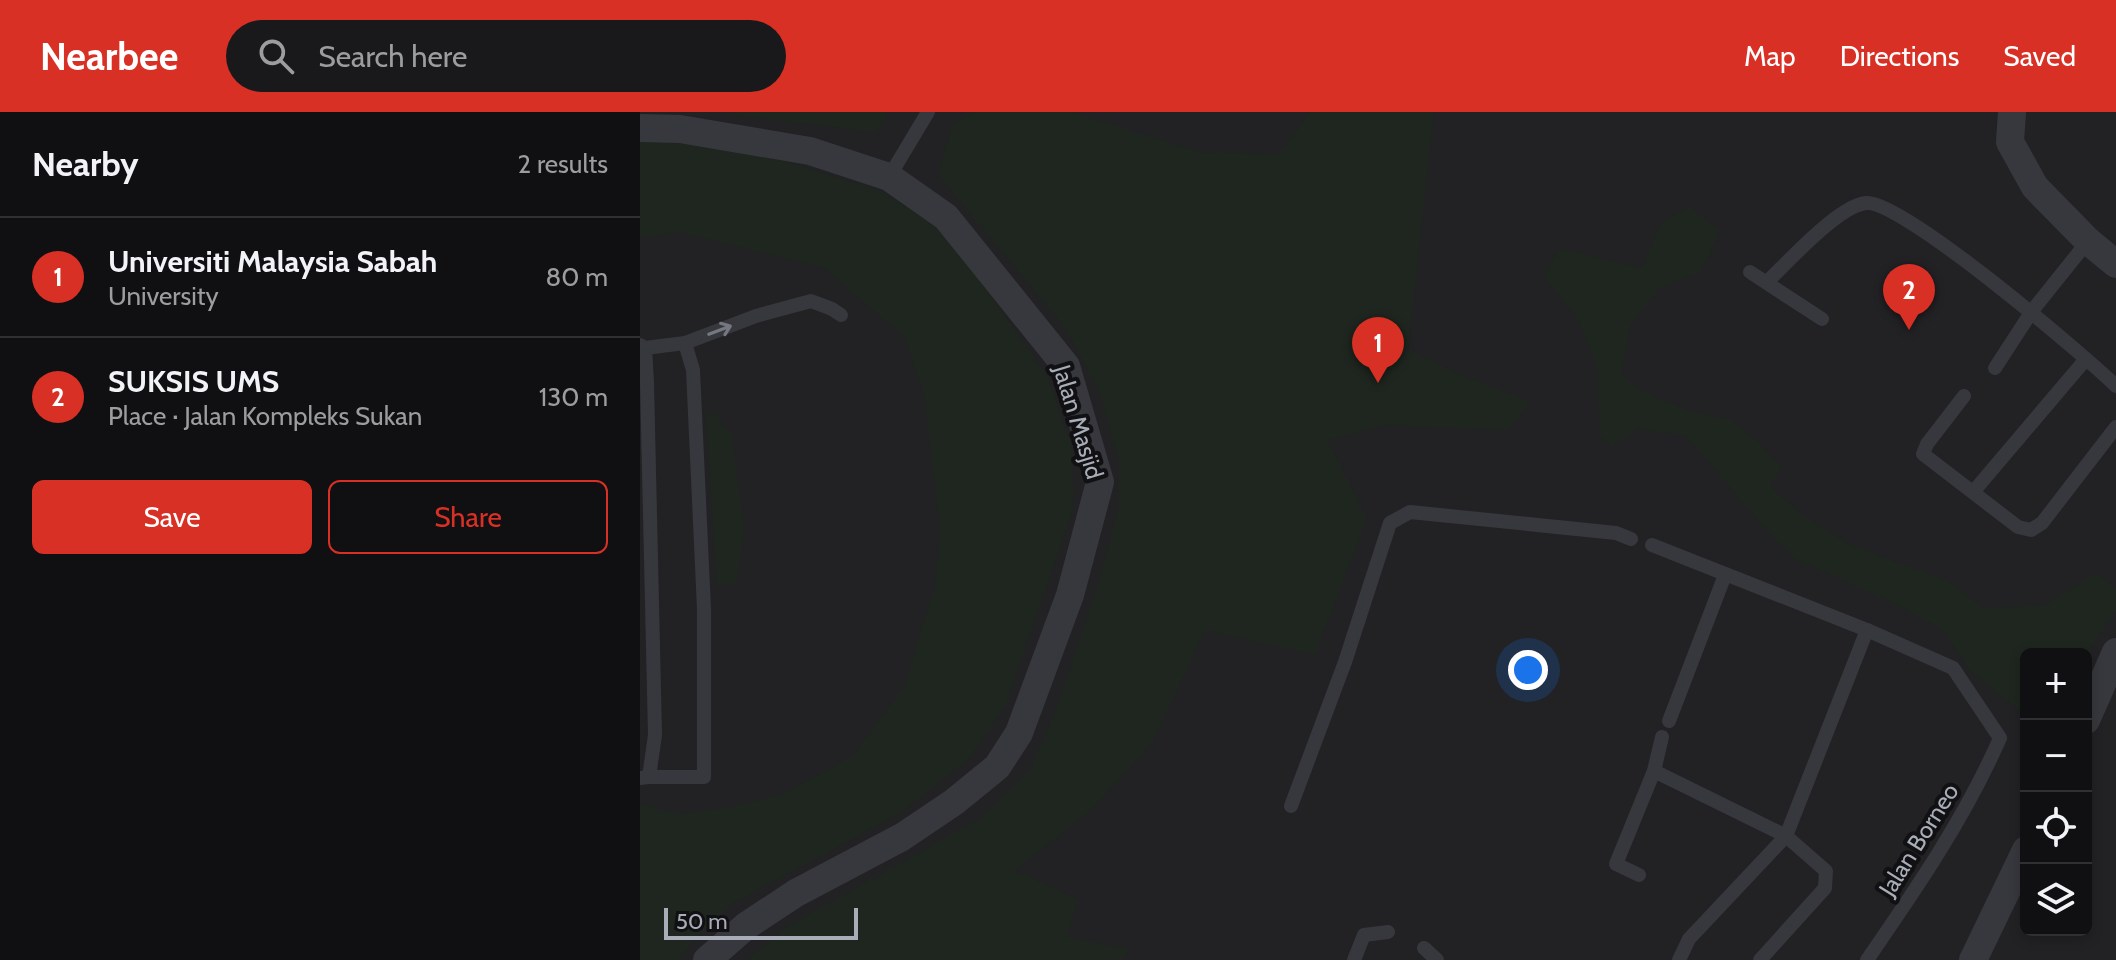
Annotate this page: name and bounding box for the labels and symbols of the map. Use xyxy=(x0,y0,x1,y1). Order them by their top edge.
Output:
pin: 2 xyxy=(1883,264,1935,330)
pin: 1 xyxy=(1352,317,1404,383)
one-way arrow xyxy=(707,321,732,336)
street label: Jalan Masjid xyxy=(1047,360,1110,482)
your location xyxy=(1508,650,1548,690)
street label: Jalan Borneo xyxy=(1872,778,1965,902)
scale bar xyxy=(664,904,858,940)

